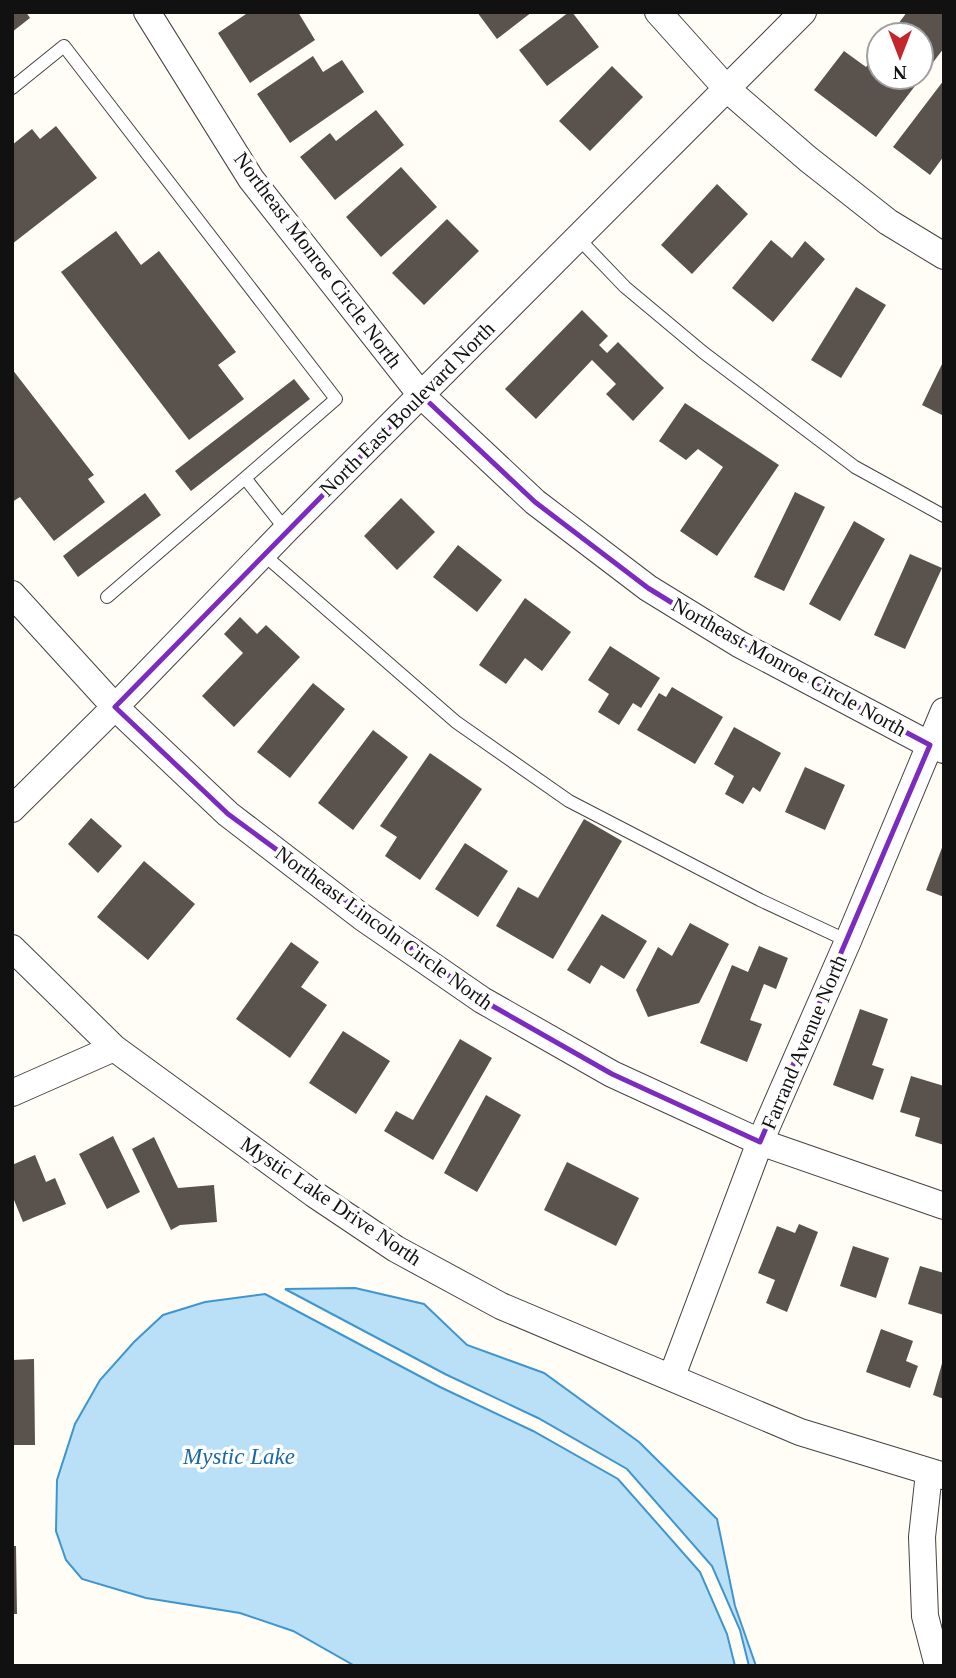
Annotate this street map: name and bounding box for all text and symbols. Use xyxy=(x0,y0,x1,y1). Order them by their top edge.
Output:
north arrow xyxy=(865,21,935,91)
text: N xyxy=(893,62,907,83)
street label: Northeast Monroe Circle North xyxy=(229,147,407,373)
street label: North East Boulevard North xyxy=(315,316,500,501)
street label: Northeast Monroe Circle North xyxy=(668,592,911,742)
street label: Northeast Lincoln Circle North xyxy=(271,841,498,1015)
street label: Farrand Avenue North xyxy=(756,951,852,1133)
street label: Mystic Lake Drive North xyxy=(236,1132,426,1271)
water label: Mystic Lake xyxy=(182,1444,295,1469)

